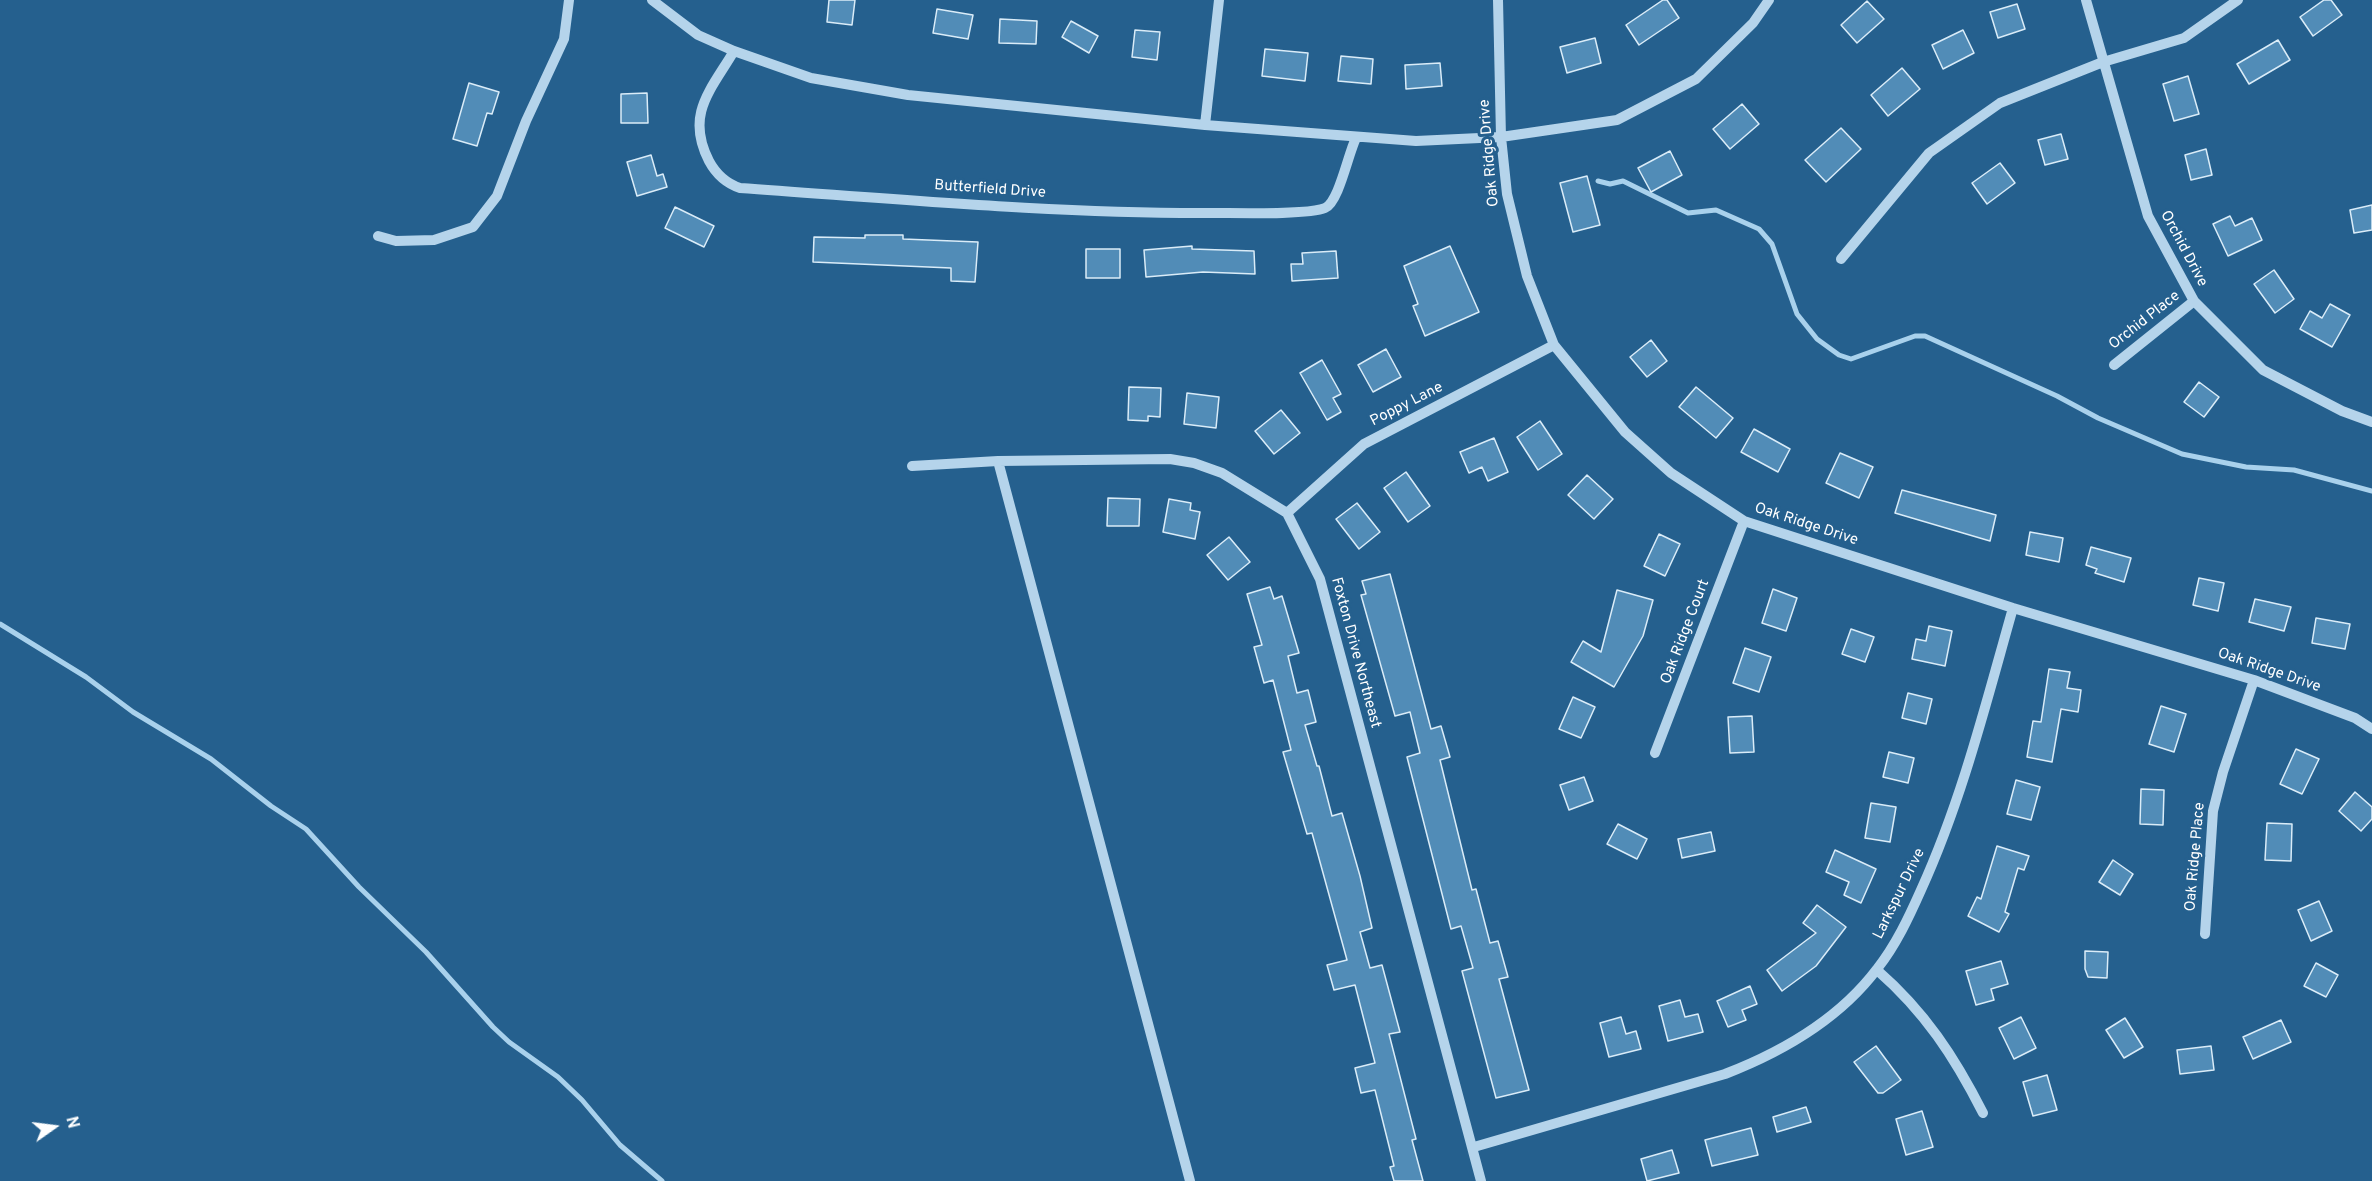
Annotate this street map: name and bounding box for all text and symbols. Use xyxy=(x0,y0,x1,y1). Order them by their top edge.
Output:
street label: Oak Ridge Drive xyxy=(1476,99,1504,207)
street label: Butterfield Drive xyxy=(934,177,1046,203)
street label: Orchid Drive xyxy=(2155,208,2211,290)
street label: Orchid Place xyxy=(2106,288,2184,354)
street label: Poppy Lane xyxy=(1368,379,1446,431)
street label: Oak Ridge Drive xyxy=(1752,500,1860,550)
street label: Foxton Drive Northeast xyxy=(1326,576,1384,730)
street label: Oak Ridge Court xyxy=(1658,577,1714,687)
street label: Oak Ridge Drive xyxy=(2215,645,2323,697)
street label: Oak Ridge Place xyxy=(2182,802,2210,912)
street label: Larkspur Drive xyxy=(1870,846,1930,942)
north arrow xyxy=(24,1097,84,1157)
text: N xyxy=(60,1115,83,1131)

